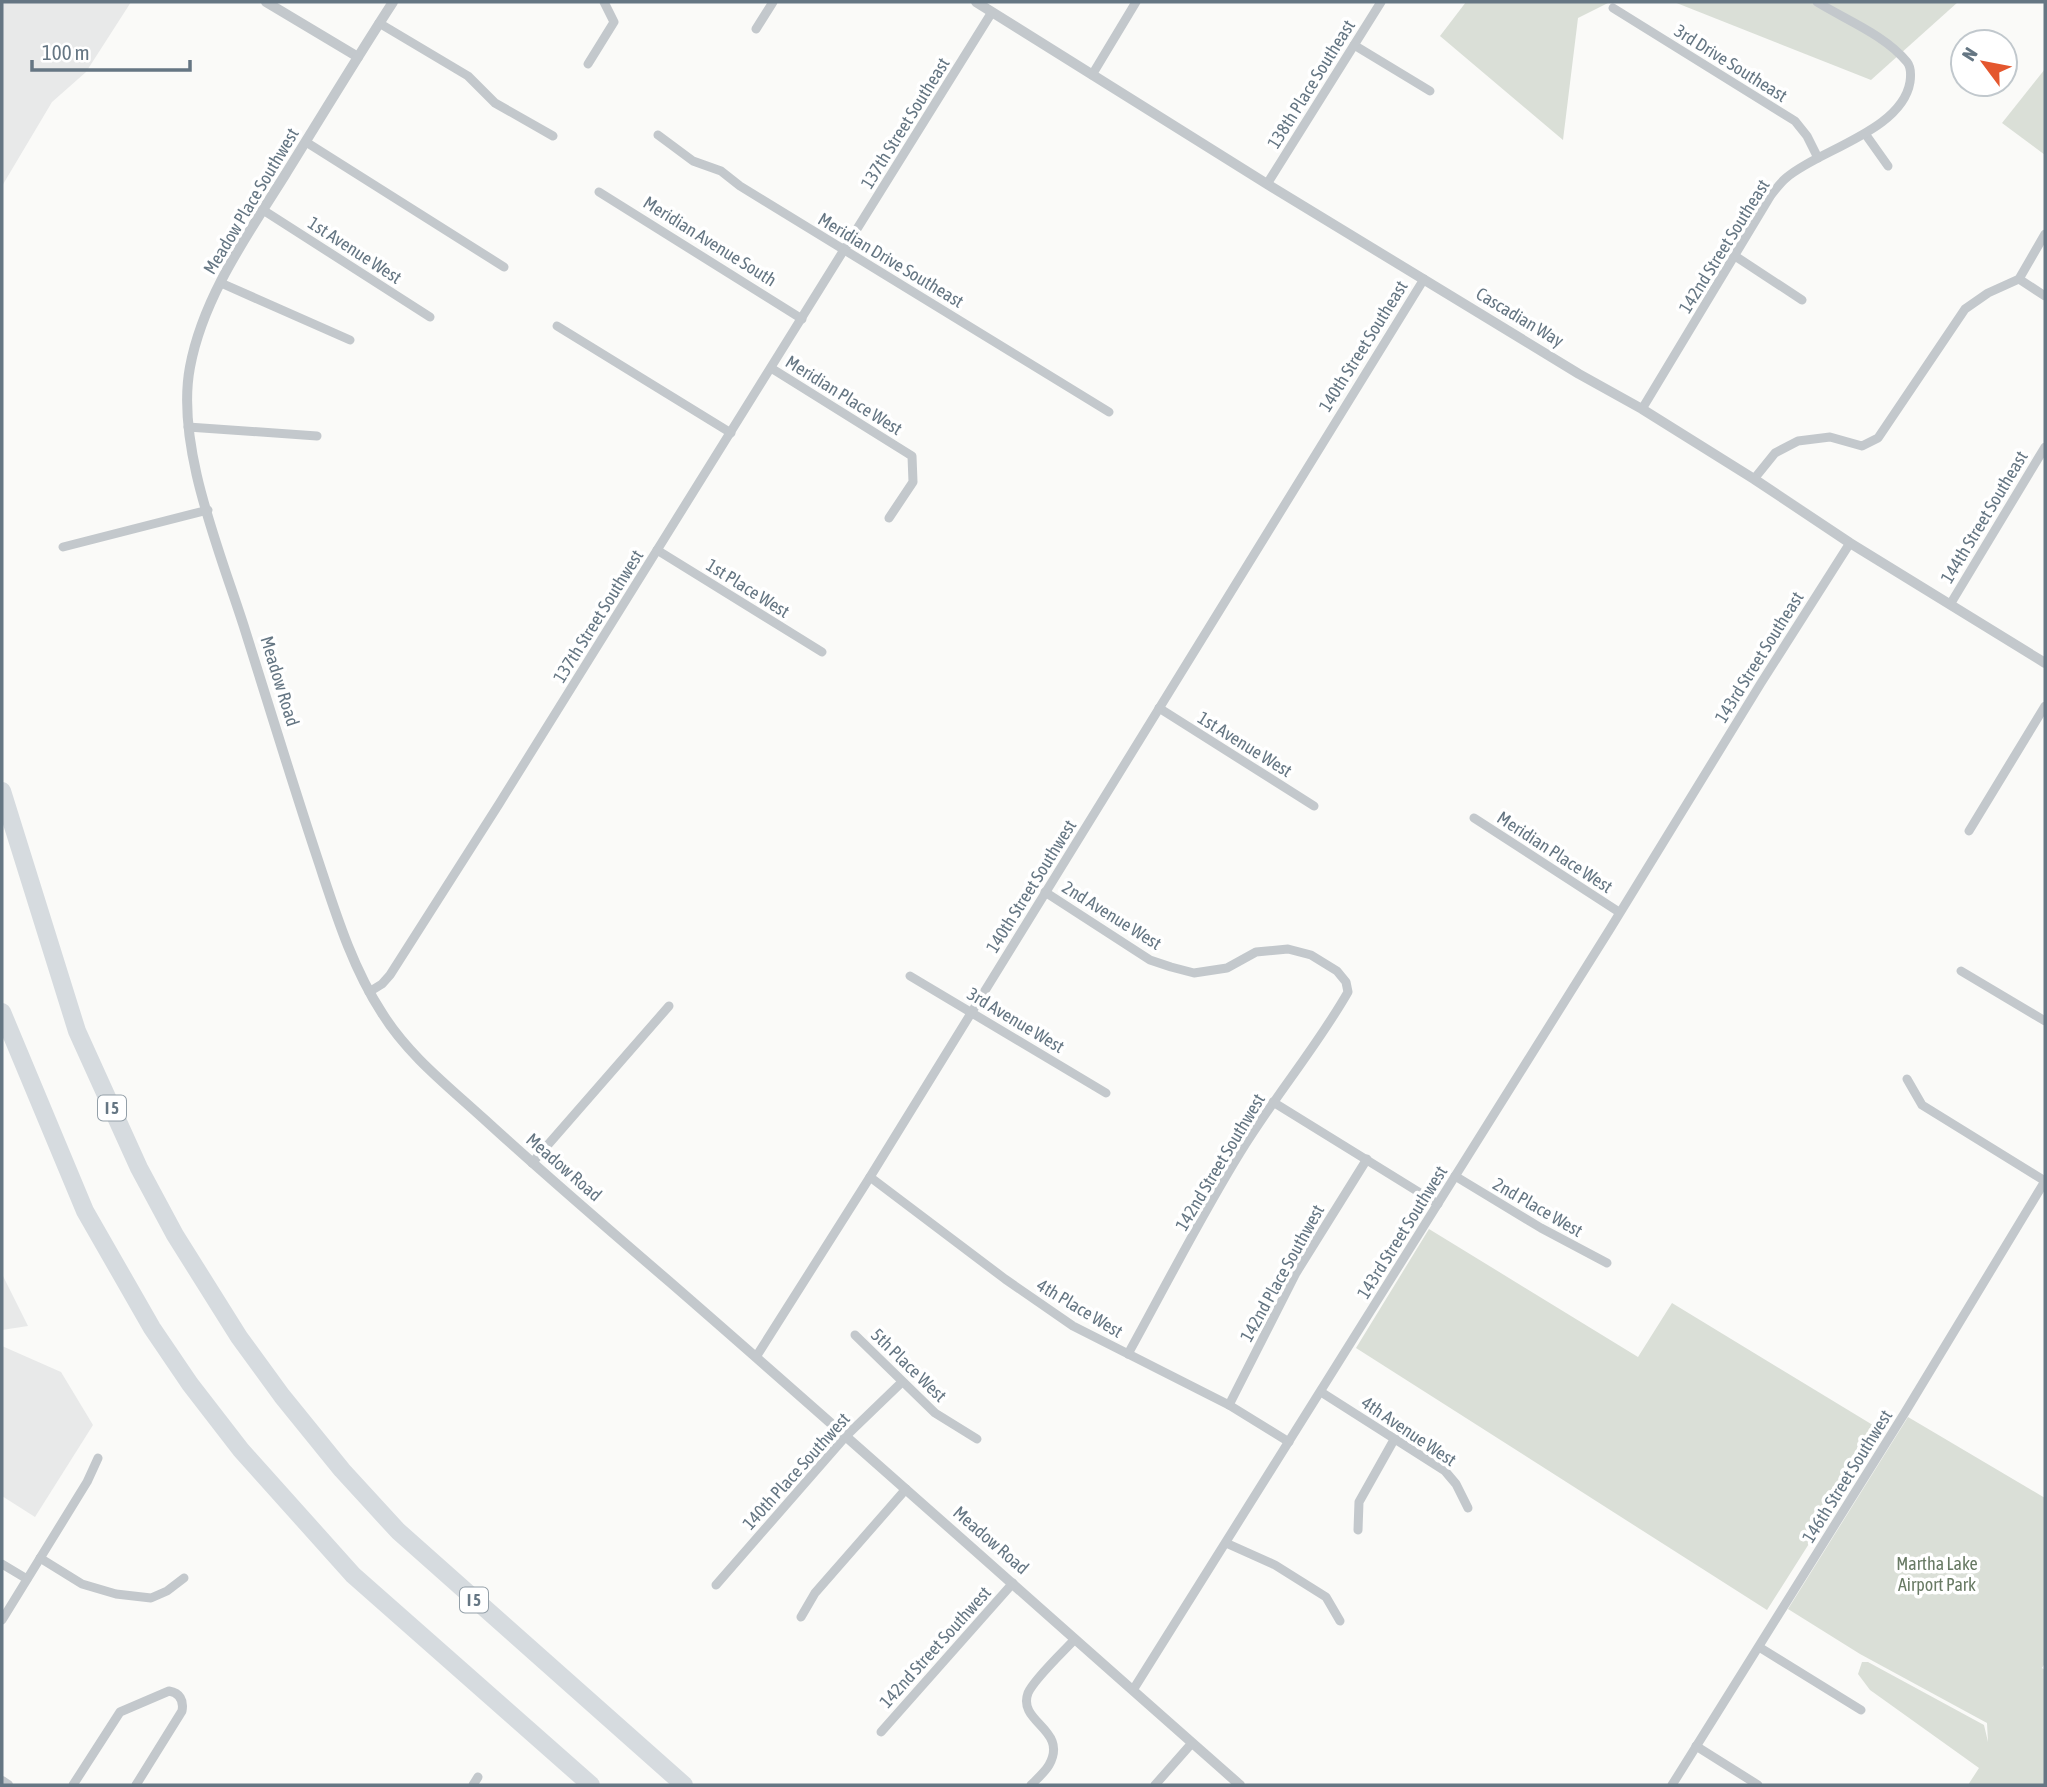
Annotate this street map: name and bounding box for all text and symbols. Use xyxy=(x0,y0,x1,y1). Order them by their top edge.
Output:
street label: 138th Place Southeast xyxy=(1263,16,1359,152)
street label: 3rd Drive Southeast xyxy=(1671,20,1791,106)
scale bar xyxy=(32,28,189,72)
north arrow xyxy=(1949,28,2019,98)
text: 100 m xyxy=(42,40,90,64)
text: N xyxy=(1957,43,1982,65)
street label: 137th Street Southeast xyxy=(856,54,954,192)
street label: Meadow Place Southwest xyxy=(199,124,303,278)
street label: 142nd Street Southeast xyxy=(1674,175,1774,317)
street label: Meridian Avenue South xyxy=(640,192,780,290)
street label: Meridian Drive Southeast xyxy=(814,208,968,312)
street label: 1st Avenue West xyxy=(304,212,406,288)
street label: 140th Street Southeast xyxy=(1314,277,1412,415)
street label: Cascadian Way xyxy=(1472,283,1568,351)
street label: Meridian Place West xyxy=(782,351,906,439)
street label: 144th Street Southeast xyxy=(1936,447,2032,587)
street label: 137th Street Southwest xyxy=(549,546,647,686)
street label: 1st Place West xyxy=(703,554,793,622)
street label: 143rd Street Southeast xyxy=(1710,588,1808,726)
street label: Meadow Road xyxy=(256,633,304,729)
street label: 1st Avenue West xyxy=(1194,707,1296,781)
street label: Meridian Place West xyxy=(1493,807,1617,897)
street label: 140th Street Southwest xyxy=(982,816,1080,956)
street label: 2nd Avenue West xyxy=(1059,876,1165,954)
street label: 3rd Avenue West xyxy=(964,983,1068,1057)
street label: 142nd Street Southwest xyxy=(1171,1090,1269,1234)
road number: I 5 xyxy=(98,1096,126,1120)
street label: Meadow Road xyxy=(522,1129,606,1205)
street label: 143rd Street Southwest xyxy=(1353,1162,1451,1302)
street label: 2nd Place West xyxy=(1490,1173,1586,1241)
street label: 142nd Place Southwest xyxy=(1236,1201,1328,1345)
street label: 4th Place West xyxy=(1033,1274,1127,1342)
street label: 5th Place West xyxy=(867,1324,951,1406)
street label: 4th Avenue West xyxy=(1358,1392,1460,1470)
street label: 146th Street Southwest xyxy=(1798,1406,1896,1546)
street label: 140th Place Southwest xyxy=(738,1408,854,1534)
street label: Meadow Road xyxy=(949,1502,1033,1578)
park label: Martha Lake Airport Park xyxy=(1896,1553,1978,1595)
street label: 142nd Street Southwest xyxy=(875,1582,995,1712)
road number: I 5 xyxy=(460,1588,488,1612)

